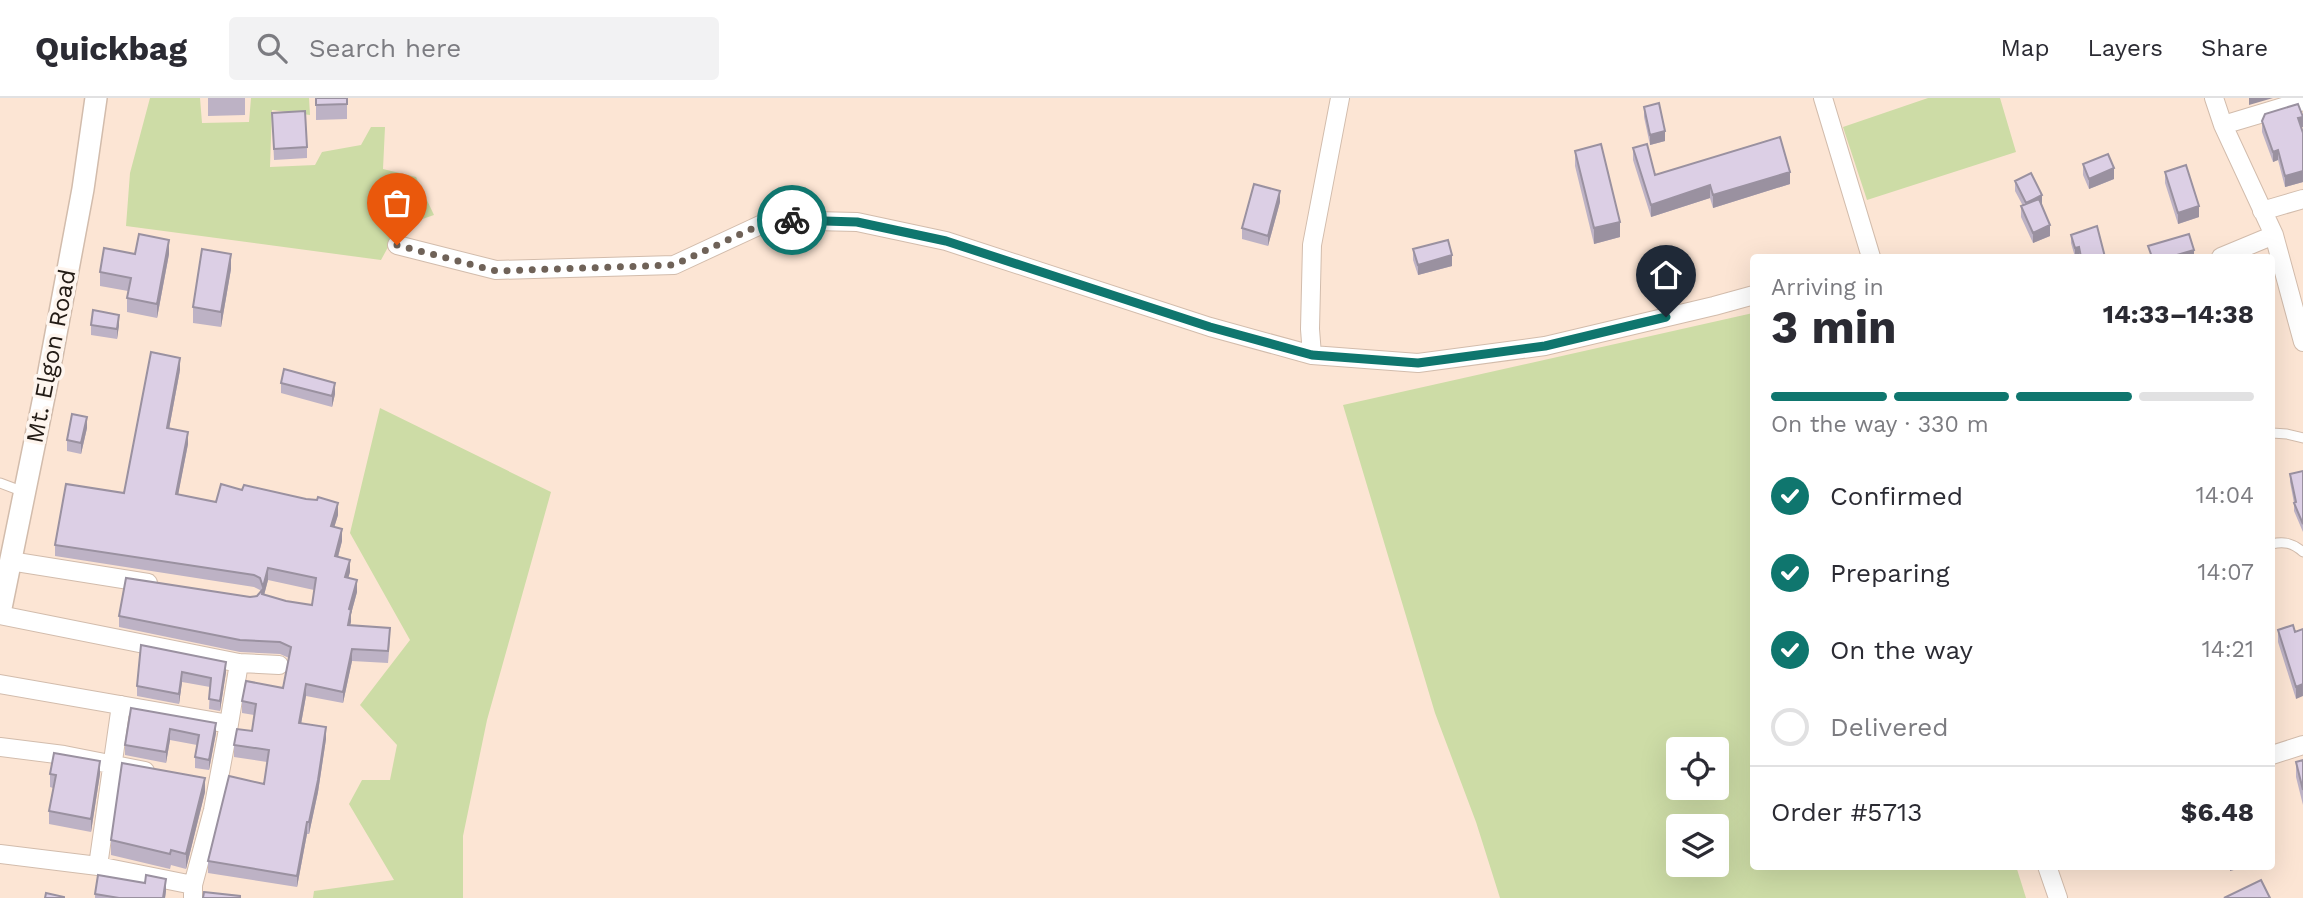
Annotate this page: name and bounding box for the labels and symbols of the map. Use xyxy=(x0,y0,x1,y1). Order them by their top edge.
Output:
pin xyxy=(367,173,427,245)
courier xyxy=(757,185,827,255)
pin xyxy=(1636,245,1696,317)
street label: Mt. Elgon Road xyxy=(20,267,82,445)

